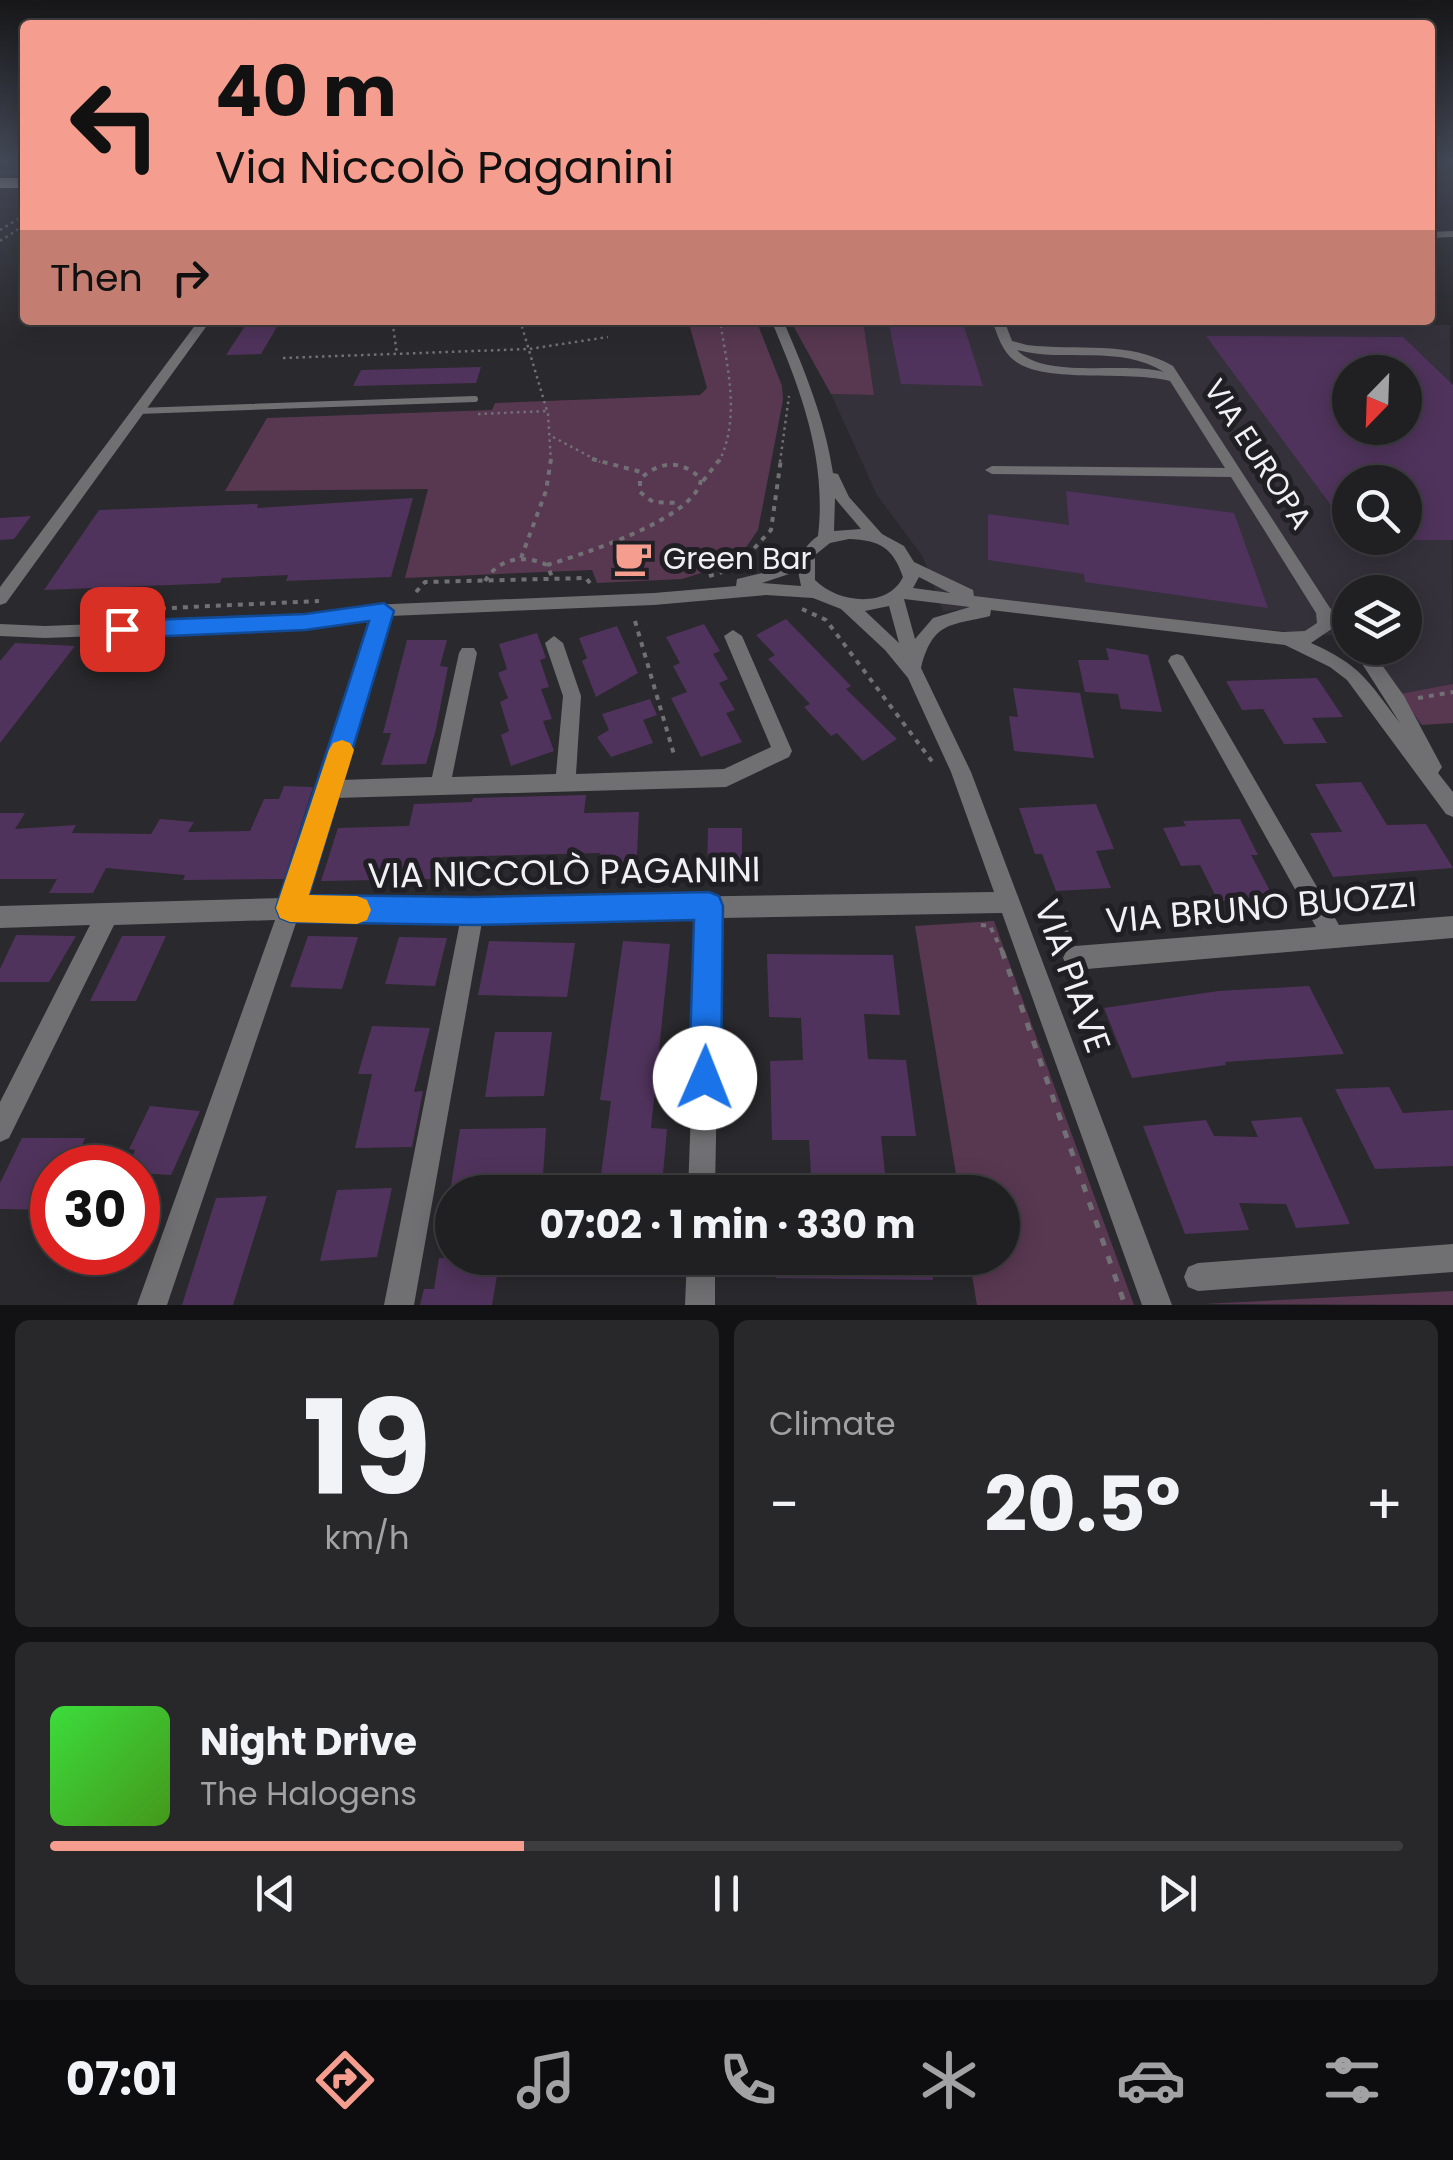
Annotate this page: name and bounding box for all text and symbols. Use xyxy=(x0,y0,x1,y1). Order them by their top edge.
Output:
text: 40 m xyxy=(215,42,397,141)
icon: left xyxy=(50,60,180,190)
text: Via Niccolò Paganini xyxy=(215,136,674,199)
icon: right xyxy=(163,250,218,305)
text: Then xyxy=(50,251,143,304)
north arrow xyxy=(1332,355,1422,445)
map controls xyxy=(1332,355,1422,665)
street label: VIA EUROPA xyxy=(1193,371,1323,537)
button: search xyxy=(1332,465,1422,555)
cafe icon: Green Bar xyxy=(612,537,654,579)
place label: Green Bar xyxy=(663,537,812,580)
button: layers xyxy=(1332,575,1422,665)
pin xyxy=(80,587,165,672)
icon: arrive xyxy=(95,602,150,657)
street label: VIA NICCOLÒ PAGANINI xyxy=(367,844,761,900)
street label: VIA BRUNO BUOZZI xyxy=(1103,869,1419,945)
street label: VIA PIAVE xyxy=(1023,893,1123,1059)
position arrow xyxy=(653,1026,757,1130)
speed limit sign: 30 xyxy=(30,1145,160,1275)
text: 07:02 · 1 min · 330 m xyxy=(540,1198,915,1251)
text: 19 xyxy=(303,1357,431,1540)
text: Climate xyxy=(769,1401,896,1446)
text: 20.5° xyxy=(984,1452,1181,1557)
text: − xyxy=(769,1466,799,1543)
text: + xyxy=(1365,1466,1403,1543)
text: km/h xyxy=(324,1515,410,1560)
text: Night Drive xyxy=(200,1715,417,1768)
text: The Halogens xyxy=(200,1771,417,1816)
icon: previous xyxy=(248,1866,303,1921)
icon: pause xyxy=(699,1866,754,1921)
icon: next xyxy=(1150,1866,1205,1921)
icon: directions xyxy=(310,2045,380,2115)
icon: music xyxy=(511,2045,581,2115)
icon: phone xyxy=(713,2045,783,2115)
icon: climate xyxy=(914,2045,984,2115)
icon: car xyxy=(1116,2045,1186,2115)
icon: filters xyxy=(1317,2045,1387,2115)
text: 07:01 xyxy=(66,2048,178,2111)

